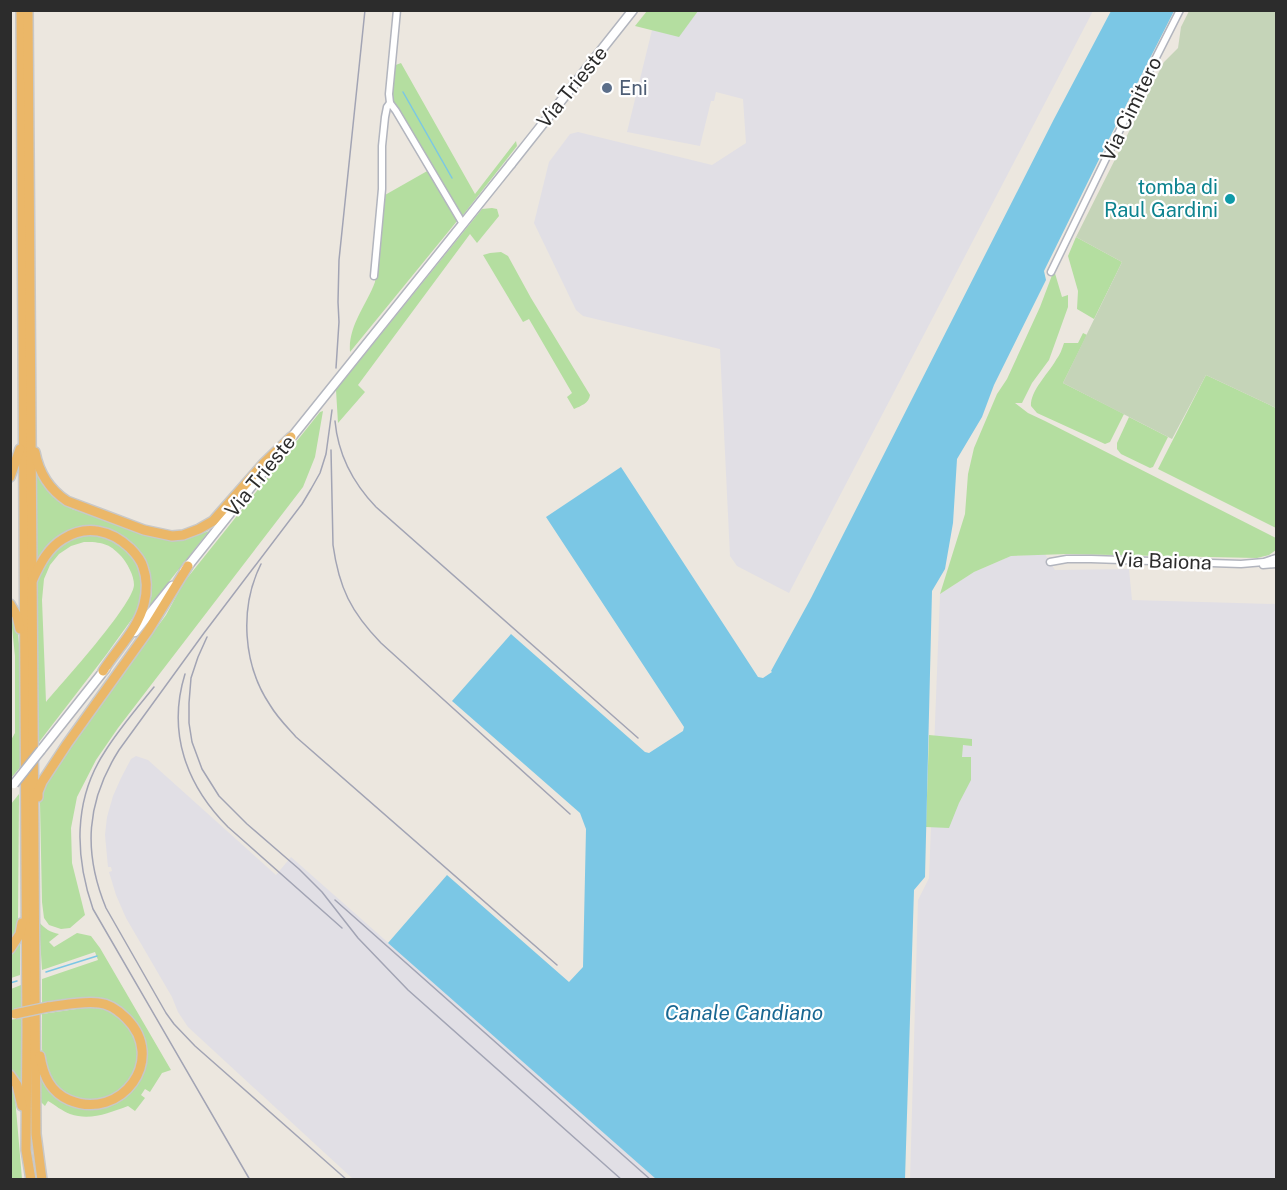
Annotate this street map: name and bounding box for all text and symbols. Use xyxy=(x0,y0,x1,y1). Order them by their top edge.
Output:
street label: Via Trieste xyxy=(532,41,612,133)
street label: Via Cimitero xyxy=(1095,53,1167,165)
place label: Eni xyxy=(619,76,648,100)
marker: Eni xyxy=(600,81,614,95)
place label: tomba di Raul Gardini xyxy=(1104,175,1218,222)
marker: tomba di Raul Gardini xyxy=(1223,192,1237,206)
street label: Via Trieste xyxy=(220,430,300,522)
street label: Via Baiona xyxy=(1114,547,1212,575)
water label: Canale Candiano xyxy=(665,1000,823,1025)

